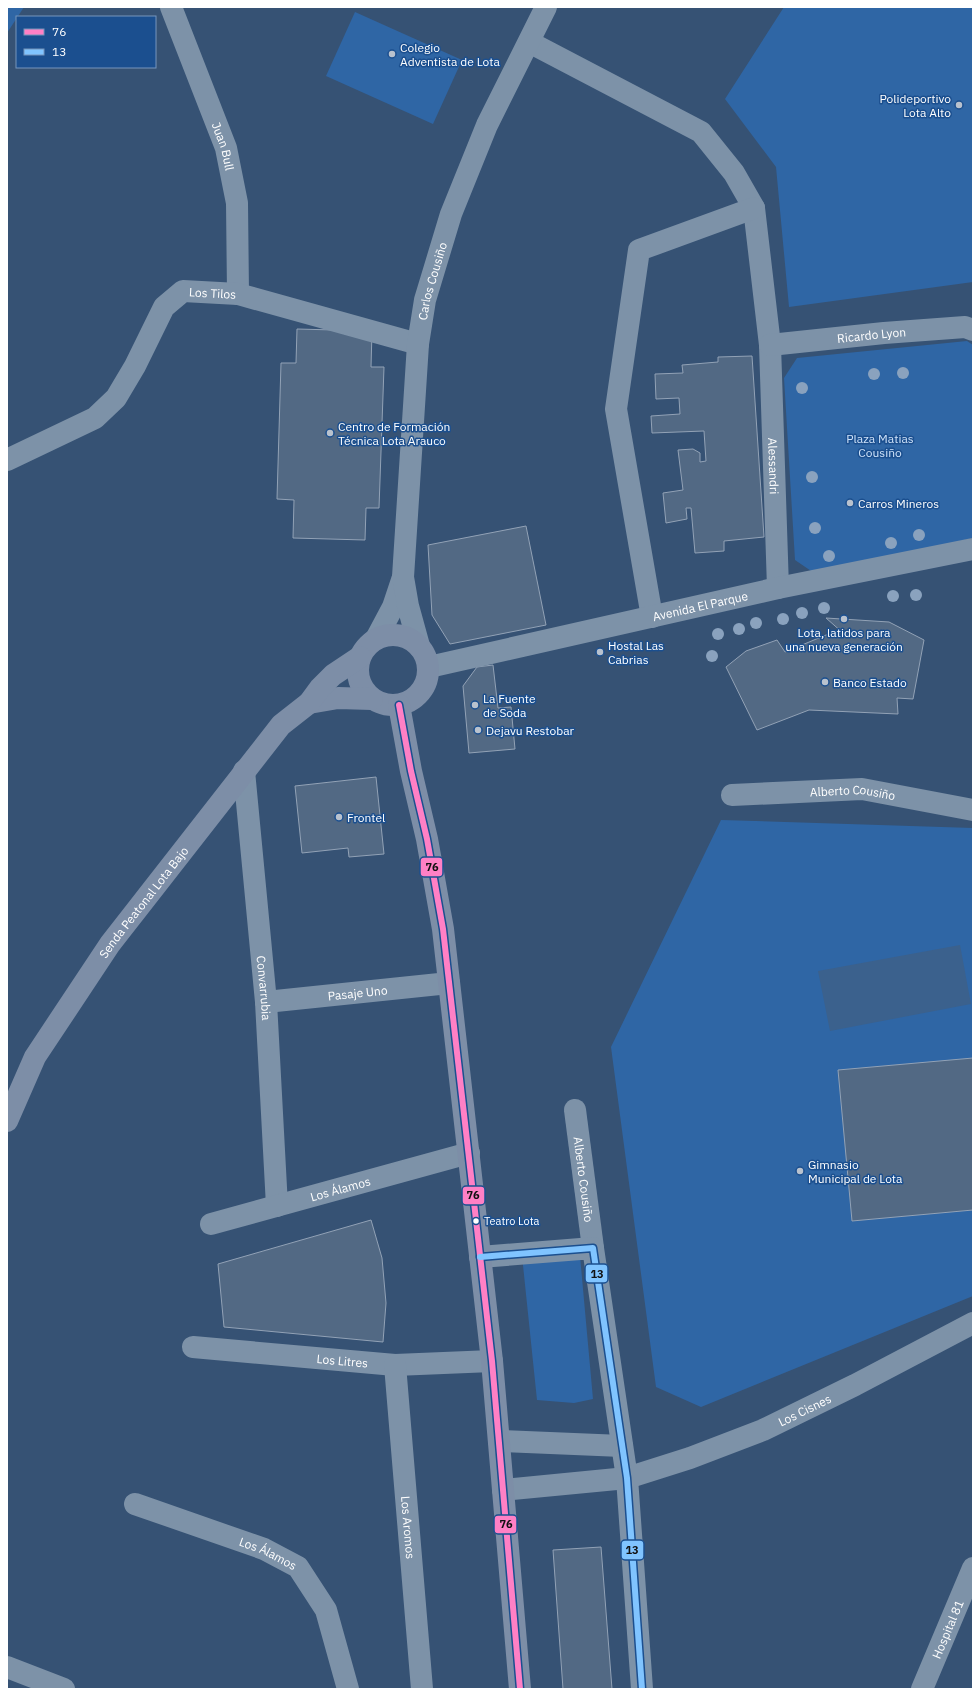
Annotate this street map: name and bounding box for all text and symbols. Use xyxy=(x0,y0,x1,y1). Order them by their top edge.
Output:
legend xyxy=(16,16,156,68)
text: 76 xyxy=(52,24,66,39)
place label: Colegio Adventista de Lota xyxy=(400,40,500,69)
text: 13 xyxy=(52,44,66,59)
marker: Colegio Adventista de Lota xyxy=(387,49,397,59)
place label: Polideportivo Lota Alto xyxy=(880,91,951,120)
marker: Polideportivo Lota Alto xyxy=(954,100,964,110)
street label: Juan Bull xyxy=(209,120,238,172)
street label: Carlos Cousiño xyxy=(414,240,450,321)
street label: Los Tilos xyxy=(189,284,237,301)
street label: Ricardo Lyon xyxy=(836,324,906,345)
place label: Centro de Formación Técnica Lota Arauco xyxy=(338,419,450,448)
marker: Centro de Formación Técnica Lota Arauco xyxy=(325,428,335,438)
park label: Plaza Matias Cousiño xyxy=(846,431,914,460)
street label: Alessandri xyxy=(766,437,782,495)
place label: Carros Mineros xyxy=(858,496,939,511)
marker: Carros Mineros xyxy=(845,498,855,508)
street label: Avenida El Parque xyxy=(651,587,750,624)
marker: Lota, latidos para una nueva generación xyxy=(839,614,849,624)
place label: Lota, latidos para una nueva generación xyxy=(785,625,903,654)
place label: Hostal Las Cabrias xyxy=(608,638,664,667)
marker: Hostal Las Cabrias xyxy=(595,647,605,657)
place label: Banco Estado xyxy=(833,675,907,690)
marker: Banco Estado xyxy=(820,677,830,687)
place label: La Fuente de Soda xyxy=(483,691,536,720)
marker: La Fuente de Soda xyxy=(470,700,480,710)
place label: Dejavu Restobar xyxy=(486,723,575,738)
marker: Dejavu Restobar xyxy=(473,725,483,735)
street label: Alberto Cousiño xyxy=(809,781,897,803)
place label: Frontel xyxy=(347,810,385,825)
marker: Frontel xyxy=(334,812,344,822)
street label: Senda Peatonal Lota Bajo xyxy=(95,843,191,961)
line badge: 76 xyxy=(420,857,443,877)
text: 76 xyxy=(425,860,439,874)
street label: Convarrubia xyxy=(254,955,275,1022)
street label: Pasaje Uno xyxy=(327,982,388,1003)
street label: Alberto Cousiño xyxy=(571,1136,597,1223)
place label: Gimnasio Municipal de Lota xyxy=(808,1157,903,1186)
marker: Gimnasio Municipal de Lota xyxy=(795,1166,805,1176)
street label: Los Álamos xyxy=(308,1173,372,1204)
line badge: 76 xyxy=(462,1186,485,1205)
text: 76 xyxy=(466,1188,480,1202)
place label: Teatro Lota xyxy=(484,1214,540,1228)
marker: Teatro Lota xyxy=(471,1216,481,1226)
line badge: 13 xyxy=(585,1264,608,1283)
text: 13 xyxy=(590,1267,604,1281)
street label: Los Litres xyxy=(316,1351,369,1370)
street label: Los Cisnes xyxy=(776,1390,833,1429)
street label: Los Aromos xyxy=(398,1495,419,1560)
line badge: 76 xyxy=(494,1515,517,1534)
text: 76 xyxy=(499,1517,513,1531)
street label: Los Álamos xyxy=(237,1534,300,1573)
line badge: 13 xyxy=(621,1540,644,1560)
text: 13 xyxy=(625,1543,639,1557)
street label: Hospital 81 xyxy=(928,1598,966,1661)

